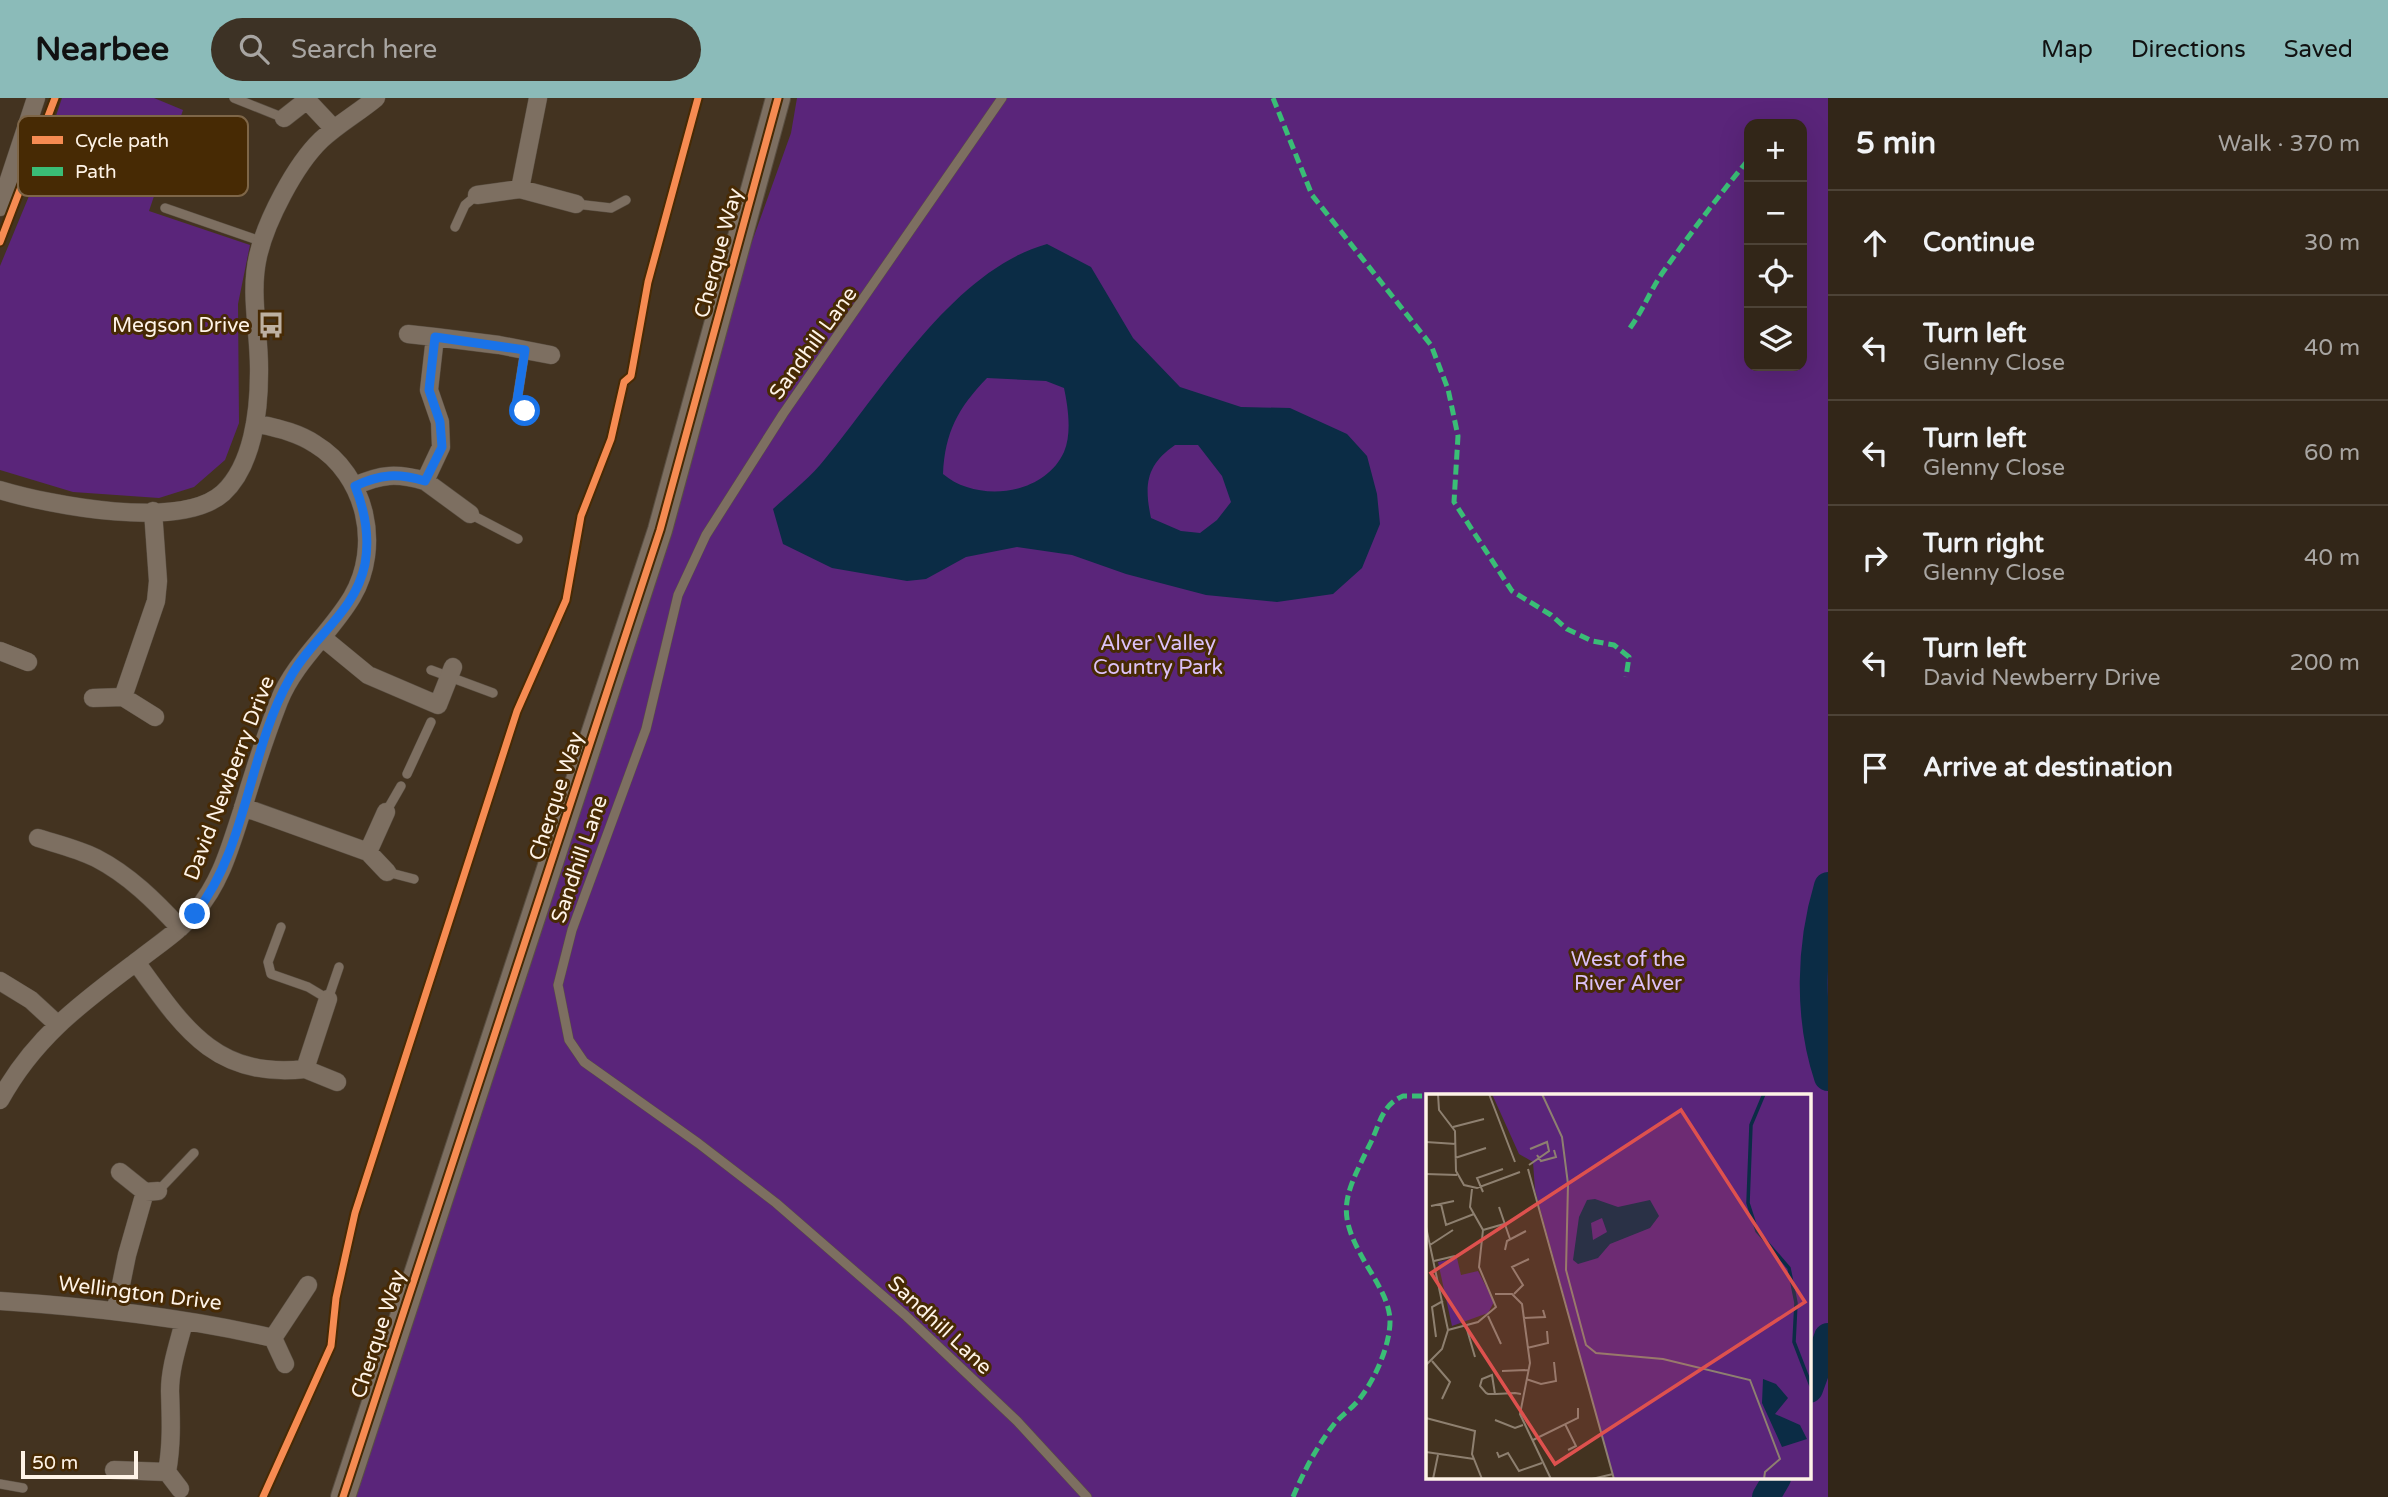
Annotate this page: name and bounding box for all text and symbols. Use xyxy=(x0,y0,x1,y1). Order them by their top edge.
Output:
search box xyxy=(211,18,701,81)
text: Nearbee xyxy=(35,30,169,69)
icon: search xyxy=(235,30,273,68)
text: Search here xyxy=(291,34,437,65)
text: Map xyxy=(2041,35,2093,64)
text: Directions xyxy=(2131,35,2246,64)
text: Saved xyxy=(2284,35,2353,64)
legend xyxy=(18,116,248,196)
map controls xyxy=(1744,119,1807,371)
button: + xyxy=(1744,119,1807,182)
text: 5 min xyxy=(1856,125,1936,162)
text: Cycle path xyxy=(75,130,169,152)
text: Walk · 370 m xyxy=(2218,130,2360,158)
text: Path xyxy=(75,161,117,183)
button: − xyxy=(1744,182,1807,245)
street label: Cherque Way xyxy=(689,185,748,321)
icon: ahead xyxy=(1856,224,1894,262)
text: Continue xyxy=(1923,227,2035,258)
text: 30 m xyxy=(2304,229,2360,257)
button: locate xyxy=(1744,245,1807,308)
street label: Sandhill Lane xyxy=(764,282,863,405)
button: layers xyxy=(1744,308,1807,371)
bus stop icon: Megson Drive xyxy=(256,310,286,340)
place label: Megson Drive xyxy=(112,313,250,338)
text: Turn left xyxy=(1923,318,2026,349)
icon: left xyxy=(1856,329,1894,367)
text: 40 m xyxy=(2304,334,2360,362)
text: Glenny Close xyxy=(1923,349,2065,377)
route start xyxy=(509,395,540,426)
text: Turn left xyxy=(1923,423,2026,454)
icon: left xyxy=(1856,434,1894,472)
text: 60 m xyxy=(2304,439,2360,467)
text: Glenny Close xyxy=(1923,454,2065,482)
text: Turn right xyxy=(1923,528,2044,559)
icon: right xyxy=(1856,539,1894,577)
text: 40 m xyxy=(2304,544,2360,572)
text: Glenny Close xyxy=(1923,559,2065,587)
park label: Alver Valley Country Park xyxy=(1093,631,1223,680)
text: Turn left xyxy=(1923,633,2026,664)
icon: left xyxy=(1856,644,1894,682)
text: 200 m xyxy=(2290,649,2360,677)
text: David Newberry Drive xyxy=(1923,664,2161,692)
street label: David Newberry Drive xyxy=(179,672,280,884)
street label: Cherque Way xyxy=(524,729,589,864)
icon: arrive xyxy=(1856,749,1894,787)
text: Arrive at destination xyxy=(1923,752,2173,783)
street label: Sandhill Lane xyxy=(546,792,613,926)
route end xyxy=(179,898,210,929)
park label: West of the River Alver xyxy=(1571,947,1685,996)
inset map xyxy=(1426,1094,1811,1480)
street label: Cherque Way xyxy=(346,1267,411,1402)
street label: Wellington Drive xyxy=(57,1271,223,1316)
street label: Sandhill Lane xyxy=(882,1271,997,1380)
scale bar xyxy=(21,1448,138,1480)
text: 50 m xyxy=(32,1452,78,1474)

